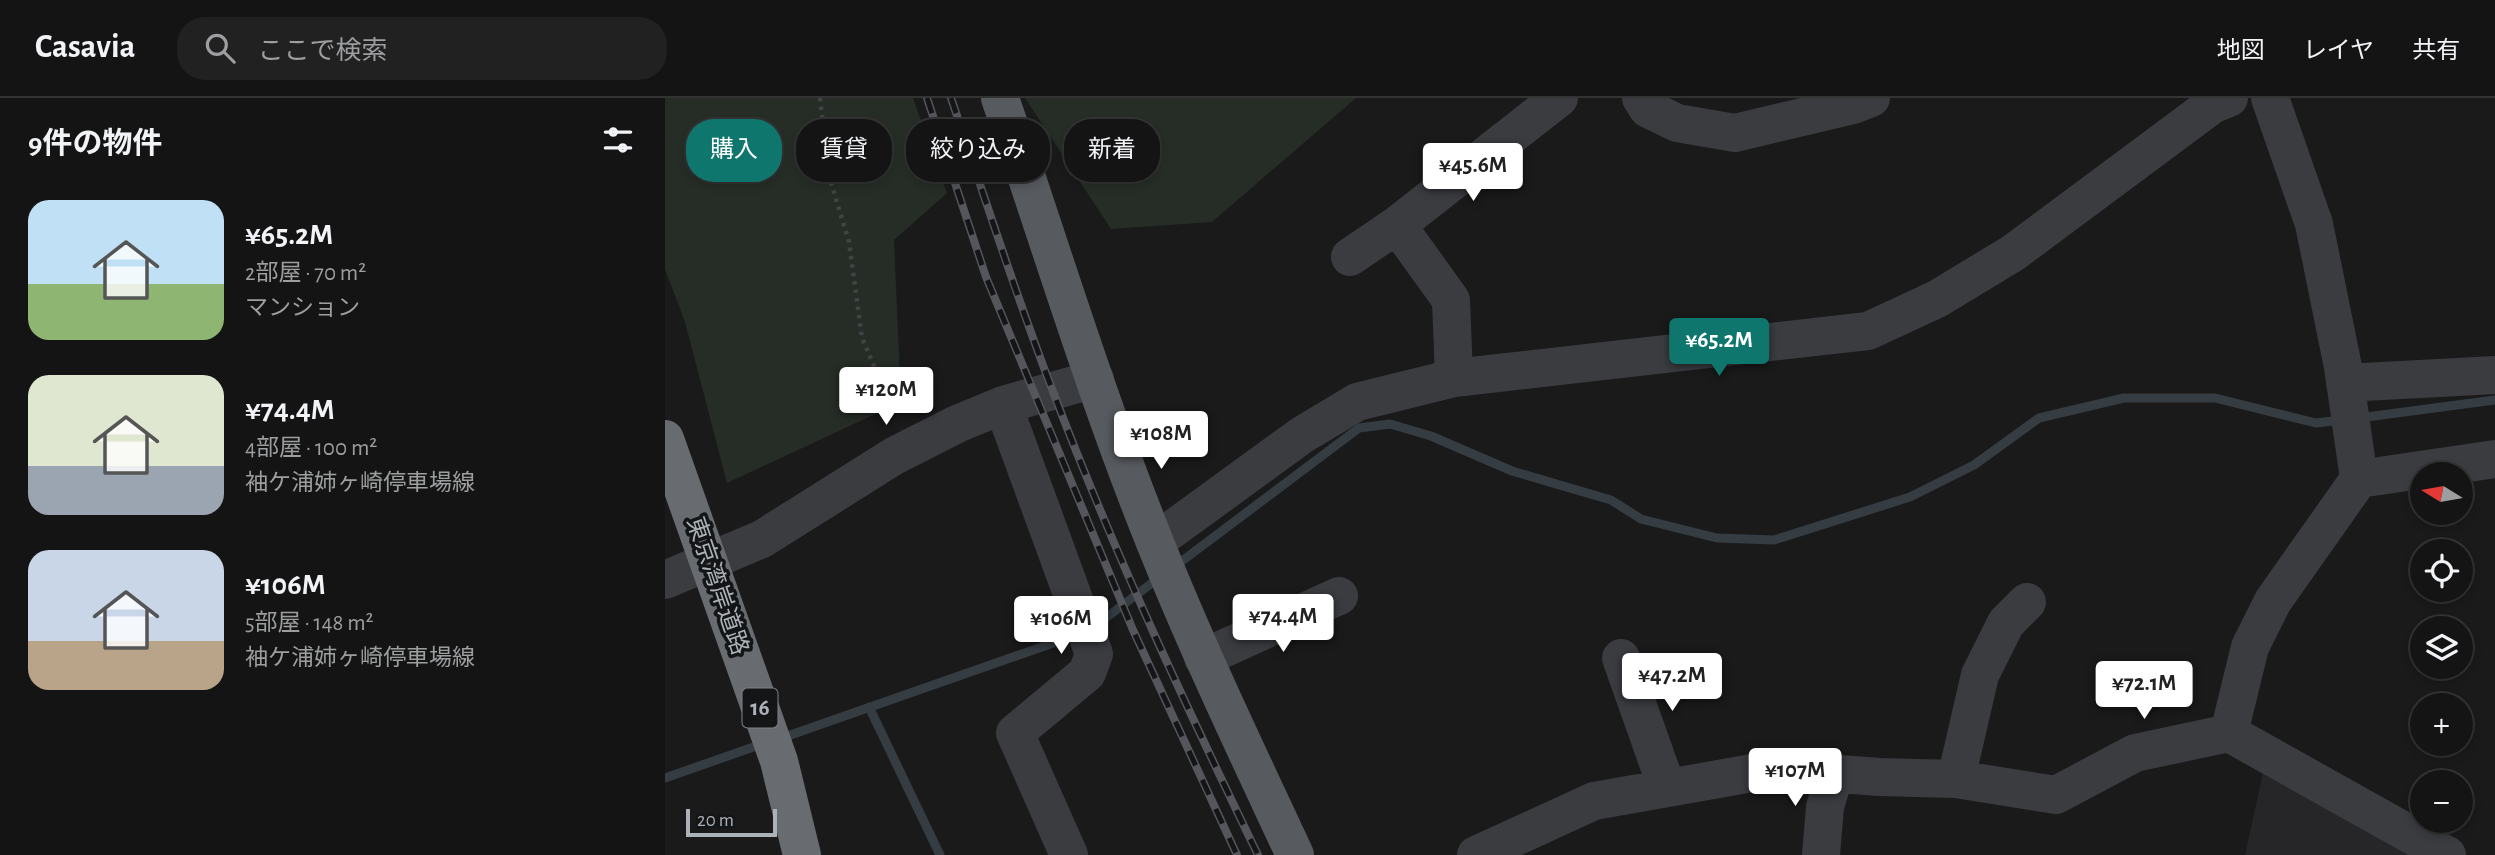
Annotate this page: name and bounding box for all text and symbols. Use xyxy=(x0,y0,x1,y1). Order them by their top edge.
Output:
search box xyxy=(177,17,667,80)
icon: search xyxy=(201,29,239,67)
text: Casavia xyxy=(35,31,135,64)
text: ここで検索 xyxy=(257,38,387,64)
text: 地図 xyxy=(2217,39,2265,63)
text: レイヤ xyxy=(2303,39,2374,63)
text: 共有 xyxy=(2412,39,2460,63)
chip: 購入 xyxy=(686,119,782,182)
chip: 賃貸 xyxy=(796,119,892,182)
chip: 絞り込み xyxy=(906,119,1050,182)
chip: 新着 xyxy=(1064,119,1160,182)
icon: filters xyxy=(599,121,637,159)
text: 9件の物件 xyxy=(28,129,163,159)
pin: ¥45.6M xyxy=(1416,144,1530,203)
text: ¥45.6M xyxy=(1439,154,1507,177)
text: ¥65.2M xyxy=(245,220,333,250)
icon: home xyxy=(84,228,168,312)
text: 2部屋 · 70 m² xyxy=(245,262,366,285)
text: マンション xyxy=(245,297,360,320)
pin: ¥65.2M xyxy=(1662,318,1776,378)
text: ¥65.2M xyxy=(1685,329,1753,352)
pin: ¥120M xyxy=(837,368,935,427)
text: ¥120M xyxy=(855,378,917,401)
text: ¥74.4M xyxy=(245,395,335,425)
icon: home xyxy=(84,403,168,487)
pin: ¥108M xyxy=(1112,412,1210,471)
text: ¥108M xyxy=(1130,422,1192,445)
text: 4部屋 · 100 m² xyxy=(245,437,377,460)
north arrow xyxy=(2410,462,2473,525)
map controls xyxy=(2410,462,2473,833)
text: 袖ケ浦姉ヶ崎停車場線 xyxy=(245,472,475,495)
street label: 東京湾岸道路 xyxy=(682,513,754,658)
button: locate xyxy=(2410,539,2473,602)
text: ¥106M xyxy=(245,570,326,600)
icon: home xyxy=(84,578,168,662)
pin: ¥74.4M xyxy=(1226,594,1340,654)
pin: ¥106M xyxy=(1012,596,1110,656)
text: ¥74.4M xyxy=(1249,605,1317,628)
text: ¥106M xyxy=(1030,607,1092,630)
text: 5部屋 · 148 m² xyxy=(245,612,374,635)
button: layers xyxy=(2410,616,2473,679)
text: 袖ケ浦姉ヶ崎停車場線 xyxy=(245,647,475,670)
pin: ¥47.2M xyxy=(1615,654,1729,713)
pin: ¥72.1M xyxy=(2087,662,2201,721)
text: ¥47.2M xyxy=(1638,664,1706,687)
text: ¥72.1M xyxy=(2112,672,2176,695)
road number: 16 xyxy=(743,688,777,728)
button: + xyxy=(2410,693,2473,756)
pin: ¥107M xyxy=(1746,748,1844,808)
text: ¥107M xyxy=(1765,759,1825,782)
button: − xyxy=(2410,770,2473,833)
scale bar xyxy=(686,806,777,838)
text: 20 m xyxy=(697,811,734,830)

